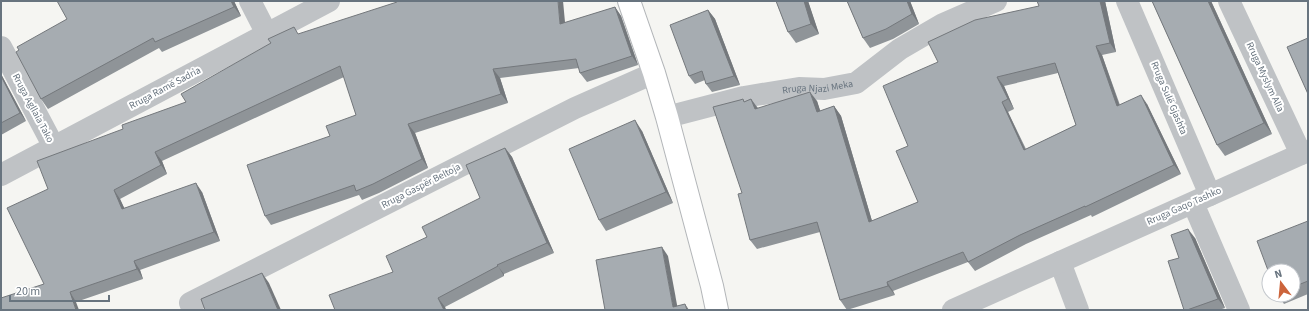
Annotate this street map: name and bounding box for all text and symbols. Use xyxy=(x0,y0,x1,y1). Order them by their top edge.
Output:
street label: Rruga Myslym Alla xyxy=(1243,40,1287,114)
street label: Rruga Sulë Gjashta xyxy=(1147,59,1191,137)
street label: Rruga Ramë Sadria xyxy=(127,63,203,113)
street label: Rruga Agllaia Tako xyxy=(9,71,57,145)
street label: Rruga Njazi Meka xyxy=(781,77,854,98)
street label: Rruga Gaspër Beltoja xyxy=(379,160,463,212)
street label: Rruga Gaqo Tashko xyxy=(1145,183,1223,229)
north arrow xyxy=(1261,263,1301,303)
text: N xyxy=(1273,266,1284,282)
scale bar xyxy=(10,277,109,303)
text: 20 m xyxy=(16,283,40,300)

